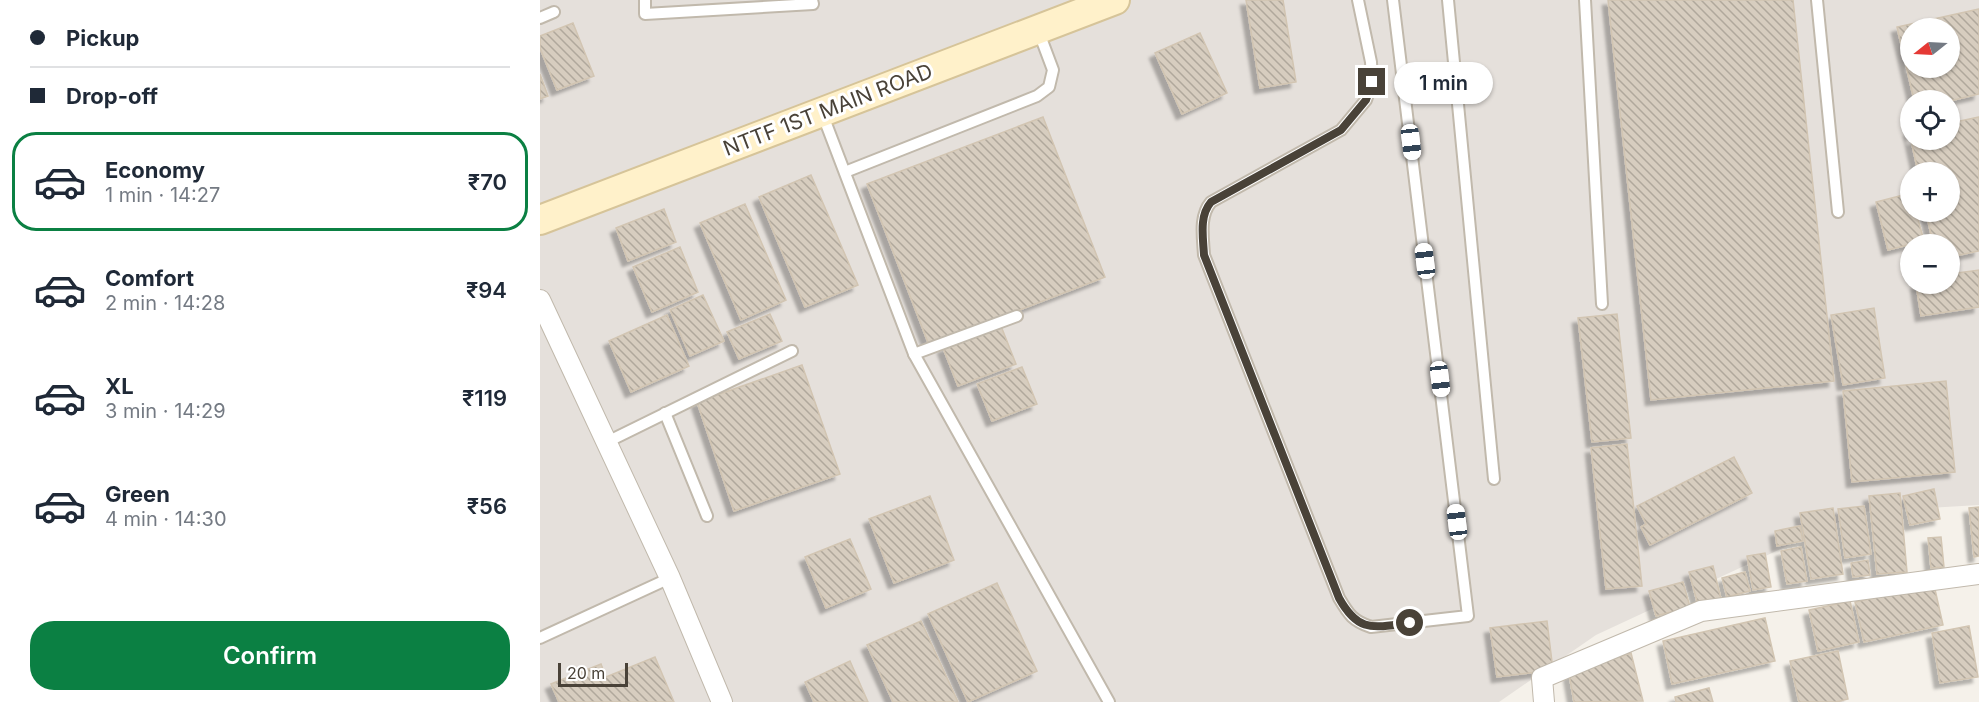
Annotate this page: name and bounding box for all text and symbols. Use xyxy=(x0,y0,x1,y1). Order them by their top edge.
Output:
north arrow xyxy=(1900,18,1960,78)
map controls xyxy=(1900,18,1960,294)
text: Pickup xyxy=(66,25,140,51)
street label: NTTF 1ST MAIN ROAD xyxy=(720,58,936,161)
callout: 1 min xyxy=(1393,61,1492,103)
route end xyxy=(1358,68,1385,95)
text: 1 min xyxy=(1419,71,1468,95)
text: Drop-off xyxy=(66,83,158,109)
button: locate xyxy=(1900,90,1960,150)
car xyxy=(1400,123,1422,161)
icon: car xyxy=(33,155,87,209)
text: Economy xyxy=(105,157,205,183)
button: + xyxy=(1900,162,1960,222)
text: ₹70 xyxy=(468,169,507,195)
text: 1 min · 14:27 xyxy=(105,183,220,207)
button: − xyxy=(1900,234,1960,294)
car xyxy=(1414,242,1436,280)
icon: car xyxy=(33,263,87,317)
text: Comfort xyxy=(105,265,194,291)
text: ₹94 xyxy=(466,277,507,303)
text: 2 min · 14:28 xyxy=(105,291,225,315)
car xyxy=(1429,360,1451,398)
icon: car xyxy=(33,371,87,425)
text: XL xyxy=(105,373,134,399)
text: ₹119 xyxy=(462,385,507,411)
text: 3 min · 14:29 xyxy=(105,399,226,423)
icon: car xyxy=(33,479,87,533)
text: Green xyxy=(105,481,170,507)
text: ₹56 xyxy=(467,493,507,519)
car xyxy=(1446,503,1468,541)
text: 4 min · 14:30 xyxy=(105,507,227,531)
route start xyxy=(1396,609,1423,636)
button: Confirm xyxy=(30,621,510,690)
scale bar xyxy=(558,660,628,688)
text: 20 m xyxy=(567,663,605,683)

